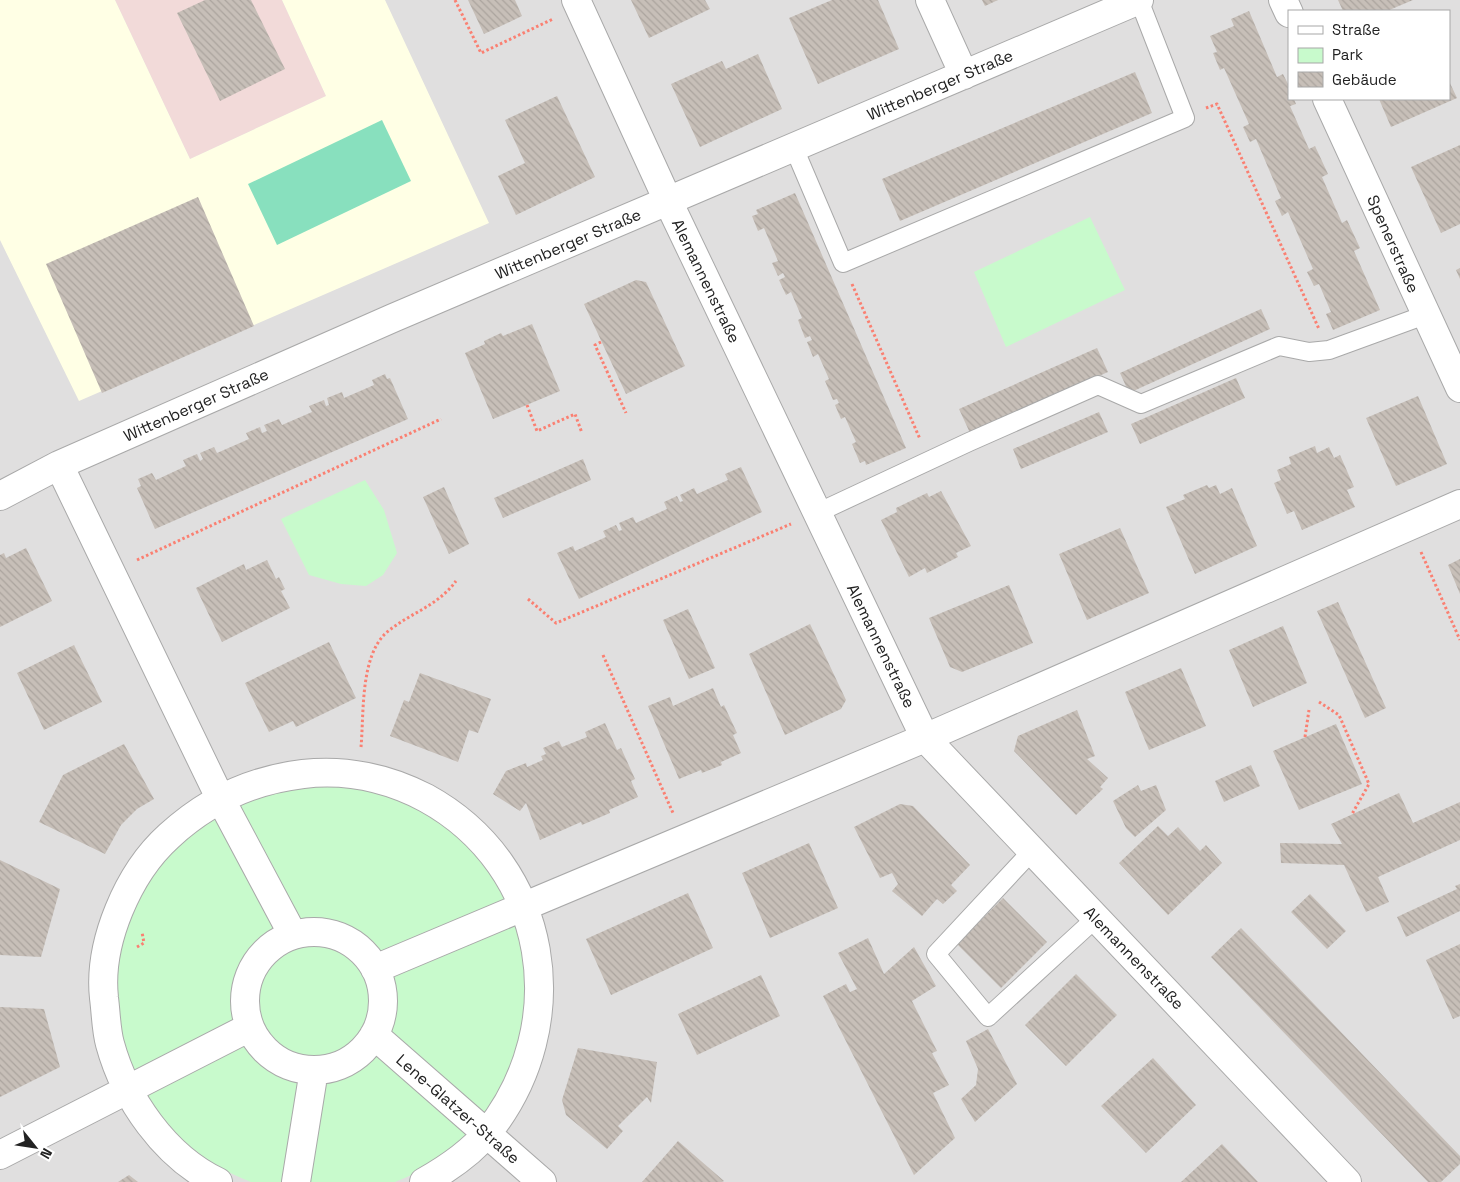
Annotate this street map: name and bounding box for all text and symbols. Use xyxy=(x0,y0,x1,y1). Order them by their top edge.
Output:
legend xyxy=(1288,10,1450,100)
text: Straße xyxy=(1332,20,1381,39)
street label: Wittenberger Straße xyxy=(864,45,1016,125)
text: Park xyxy=(1332,45,1363,64)
text: Gebäude xyxy=(1332,70,1397,89)
street label: Spenerstraße xyxy=(1362,192,1424,296)
street label: Wittenberger Straße xyxy=(492,204,644,284)
street label: Alemannenstraße xyxy=(667,216,745,346)
street label: Wittenberger Straße xyxy=(120,364,272,446)
street label: Alemannenstraße xyxy=(842,581,920,711)
street label: Alemannenstraße xyxy=(1079,902,1189,1014)
street label: Lene-Glatzer-Straße xyxy=(392,1049,524,1169)
north arrow xyxy=(10,1122,60,1172)
text: N xyxy=(36,1145,56,1162)

